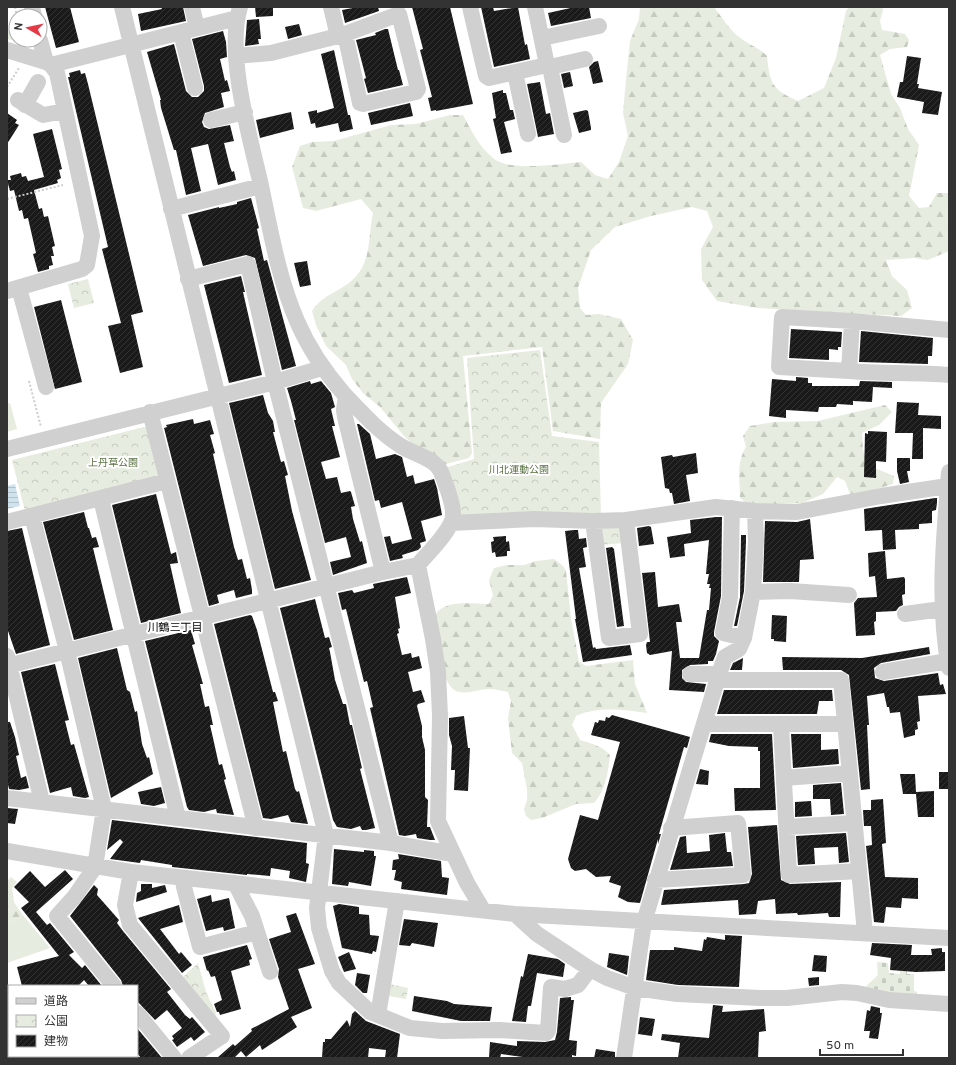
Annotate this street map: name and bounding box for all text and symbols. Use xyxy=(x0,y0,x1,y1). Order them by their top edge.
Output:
north arrow xyxy=(8,8,48,48)
text: N xyxy=(12,22,27,32)
park label: 上丹草公園 xyxy=(88,457,138,470)
park label: 川北運動公園 xyxy=(489,464,549,477)
district label: 川鶴三丁目 xyxy=(148,621,203,635)
legend xyxy=(8,985,138,1057)
text: 道路 xyxy=(44,994,68,1010)
text: 公園 xyxy=(44,1014,68,1030)
scale bar xyxy=(820,1031,903,1057)
text: 建物 xyxy=(44,1034,68,1050)
text: 50 m xyxy=(826,1038,854,1054)

